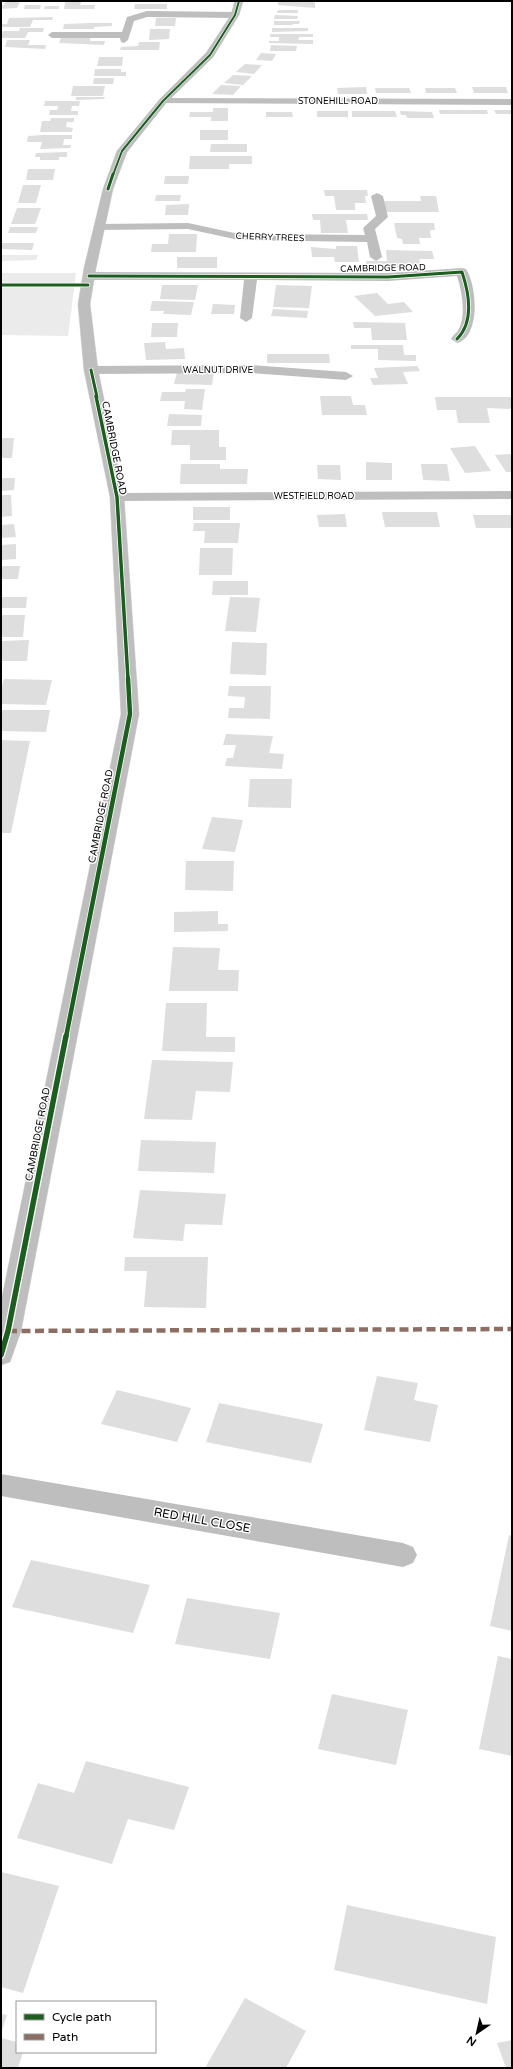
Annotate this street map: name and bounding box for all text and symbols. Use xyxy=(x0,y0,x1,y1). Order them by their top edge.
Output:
street label: STONEHILL ROAD xyxy=(298,96,378,107)
street label: CHERRY TREES xyxy=(235,231,305,244)
street label: CAMBRIDGE ROAD xyxy=(340,262,426,275)
street label: WALNUT DRIVE xyxy=(183,365,254,376)
street label: CAMBRIDGE ROAD xyxy=(99,400,129,496)
street label: WESTFIELD ROAD xyxy=(274,491,355,502)
street label: CAMBRIDGE ROAD xyxy=(86,768,116,864)
street label: CAMBRIDGE ROAD xyxy=(23,1086,53,1182)
street label: RED HILL CLOSE xyxy=(153,1505,252,1535)
legend xyxy=(16,2001,156,2053)
text: Cycle path xyxy=(52,2010,111,2024)
north arrow xyxy=(457,2013,497,2053)
text: Path xyxy=(52,2030,78,2044)
text: N xyxy=(464,2033,479,2049)

